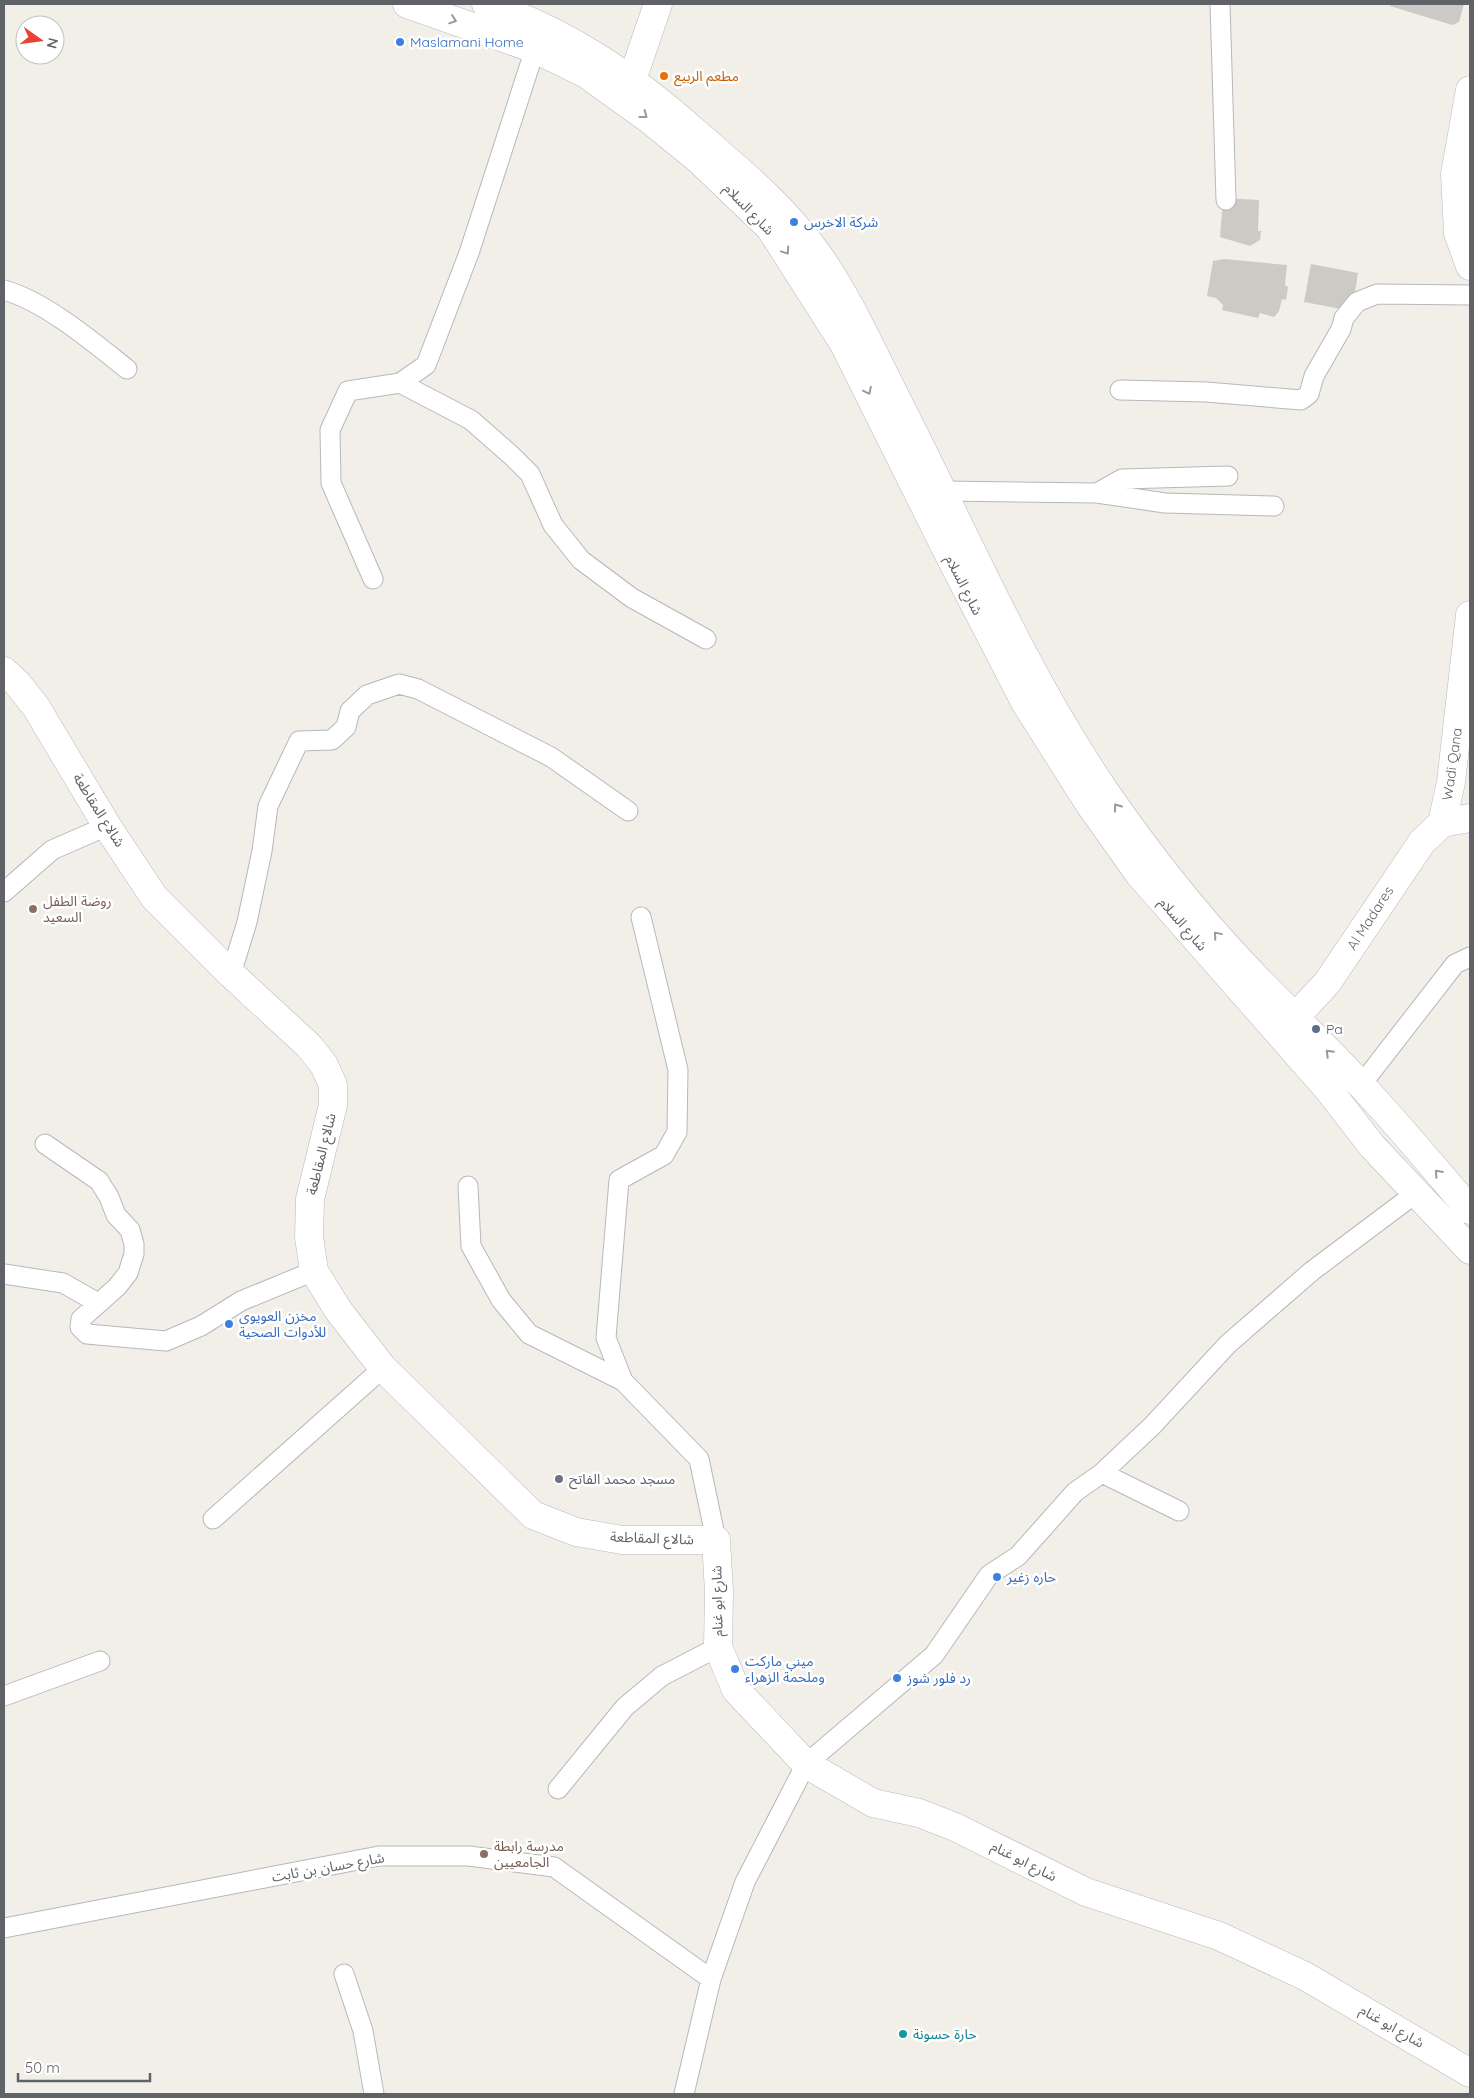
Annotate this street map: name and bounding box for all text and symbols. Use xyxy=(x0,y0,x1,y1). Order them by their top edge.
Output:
one-way arrow xyxy=(448,14,457,24)
north arrow xyxy=(15,15,65,65)
place label: Maslamani Home xyxy=(410,33,524,51)
text: N xyxy=(43,36,63,50)
marker: Maslamani Home xyxy=(394,36,406,48)
place label: مطعم الربيع xyxy=(674,67,739,87)
marker: مطعم الربيع xyxy=(658,70,670,82)
one-way arrow xyxy=(638,110,647,118)
street label: شارع السلام xyxy=(718,179,778,240)
place label: شركة الاخرس xyxy=(804,213,878,231)
marker: شركة الاخرس xyxy=(788,216,800,228)
one-way arrow xyxy=(780,246,789,255)
one-way arrow xyxy=(862,386,872,395)
street label: شارع السلام xyxy=(939,552,987,619)
street label: Wadi Qana xyxy=(1438,727,1466,801)
street label: شالاع المقاطعة xyxy=(67,770,129,851)
one-way arrow xyxy=(1114,803,1123,813)
street label: Al Madares xyxy=(1343,883,1397,953)
place label: روضة الطفل السعيد xyxy=(43,892,112,926)
street label: شارع السلام xyxy=(1153,894,1211,956)
marker: روضة الطفل السعيد xyxy=(27,903,39,915)
one-way arrow xyxy=(1214,931,1223,940)
place label: Pa xyxy=(1326,1020,1343,1038)
marker: Pa xyxy=(1310,1023,1322,1035)
one-way arrow xyxy=(1326,1049,1335,1058)
street label: شالاع المقاطعة xyxy=(302,1111,342,1197)
one-way arrow xyxy=(1435,1170,1444,1179)
place label: مخزن العويوي للأدوات الصحية xyxy=(239,1307,326,1341)
marker: مخزن العويوي للأدوات الصحية xyxy=(223,1318,235,1330)
place label: مسجد محمد الفاتح xyxy=(569,1470,675,1490)
marker: مسجد محمد الفاتح xyxy=(553,1473,565,1485)
street label: شالاع المقاطعة xyxy=(610,1528,694,1550)
street label: شارع ابو غنام xyxy=(707,1565,729,1637)
place label: حاره زغير xyxy=(1006,1568,1056,1586)
marker: حاره زغير xyxy=(991,1571,1003,1583)
place label: ميني ماركت وملحمة الزهراء xyxy=(745,1652,825,1686)
marker: ميني ماركت وملحمة الزهراء xyxy=(729,1663,741,1675)
place label: رد فلور شوز xyxy=(906,1669,971,1687)
marker: رد فلور شوز xyxy=(891,1672,903,1684)
place label: مدرسة رابطة الجامعيين xyxy=(494,1837,564,1871)
street label: شارع ابو غنام xyxy=(987,1837,1060,1887)
street label: شارع حسان بن ثابت xyxy=(270,1848,386,1888)
marker: مدرسة رابطة الجامعيين xyxy=(478,1848,490,1860)
street label: شارع ابو غنام xyxy=(1356,2000,1427,2053)
place label: حارة حسونة xyxy=(913,2025,977,2043)
marker: حارة حسونة xyxy=(897,2028,909,2040)
scale bar xyxy=(18,2050,150,2082)
text: 50 m xyxy=(25,2058,60,2077)

